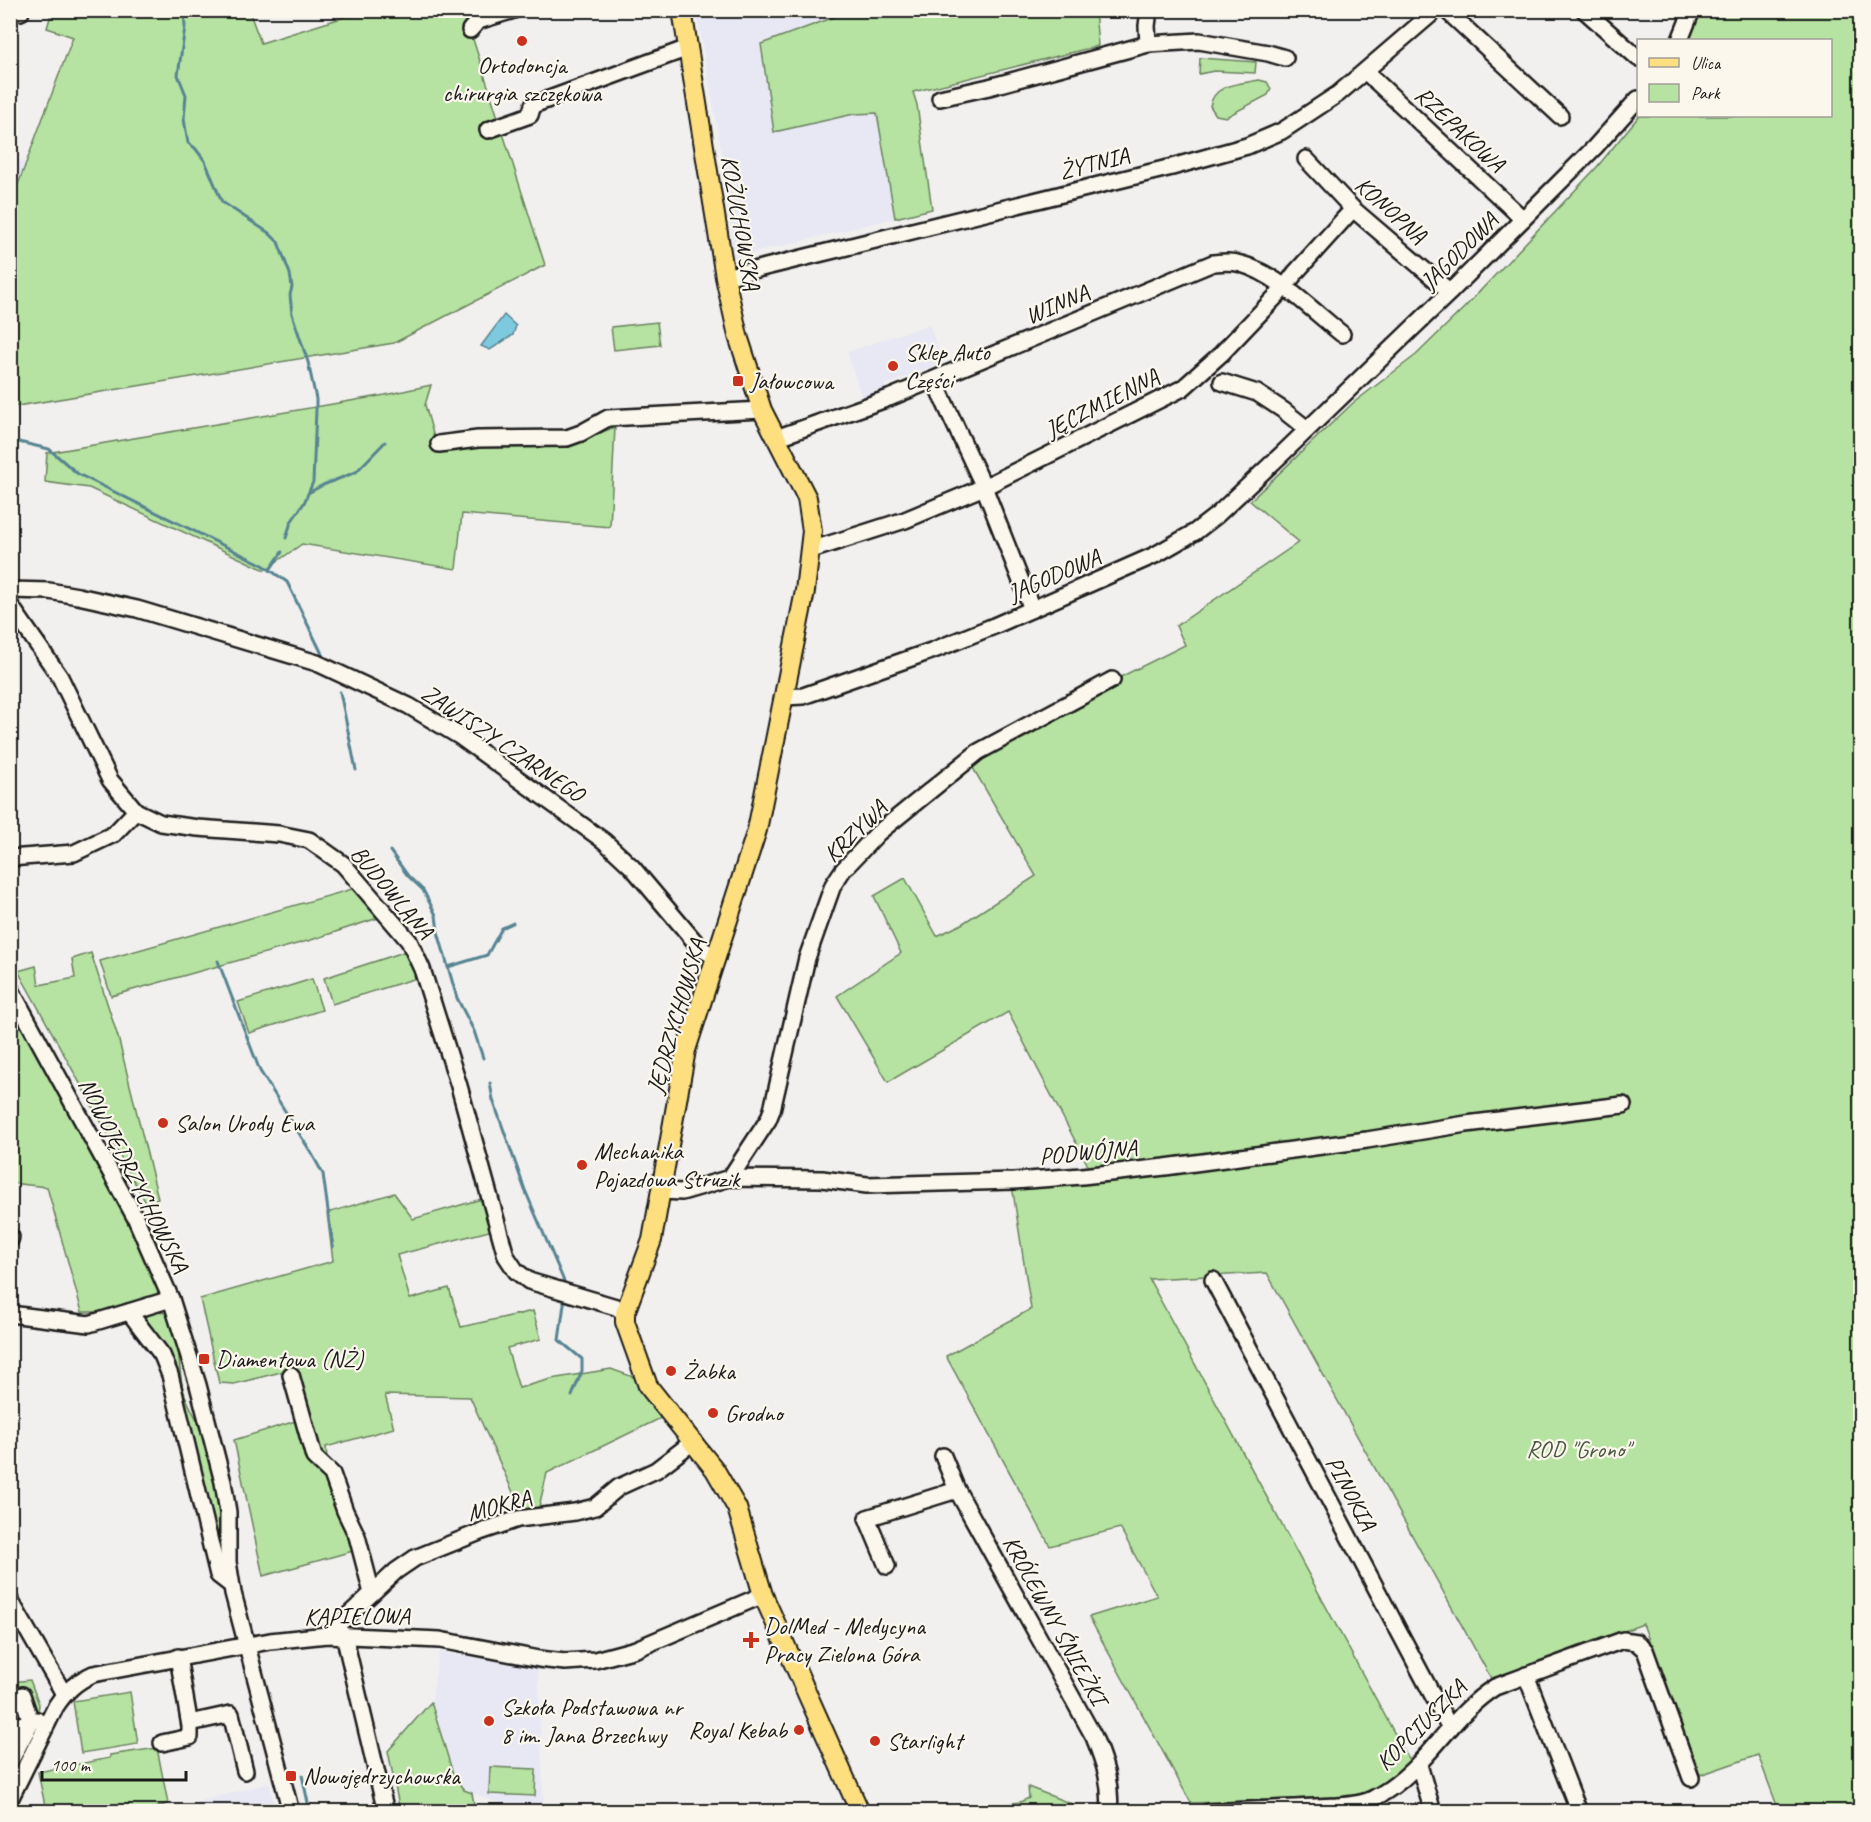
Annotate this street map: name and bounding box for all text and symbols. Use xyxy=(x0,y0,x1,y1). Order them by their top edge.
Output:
marker: Ortodoncja chirurgia szczękowa xyxy=(515,34,529,48)
legend xyxy=(1637,39,1832,117)
place label: Ortodoncja chirurgia szczękowa xyxy=(443,50,603,108)
text: Ulica xyxy=(1691,52,1722,74)
street label: RZEPAKOWA xyxy=(1409,80,1512,179)
text: Park xyxy=(1691,82,1721,104)
street label: ŻYTNIA xyxy=(1056,140,1133,186)
street label: KOŻUCHOWSKA xyxy=(714,153,768,294)
street label: KONOPNA xyxy=(1349,170,1434,251)
street label: JAGODOWA xyxy=(1413,205,1505,297)
street label: WINNA xyxy=(1021,277,1094,331)
place label: Sklep Auto Części xyxy=(905,337,991,395)
marker: Sklep Auto Części xyxy=(886,359,900,373)
street label: JĘCZMIENNA xyxy=(1039,361,1165,445)
place label: Jałowcowa xyxy=(749,366,835,396)
marker: Jałowcowa xyxy=(731,374,745,388)
street label: JAGODOWA xyxy=(1002,542,1106,608)
street label: ZAWISZY CZARNEGO xyxy=(416,677,593,810)
street label: KRZYWA xyxy=(817,793,894,869)
street label: BUDOWLANA xyxy=(344,839,440,946)
street label: JĘDRZYCHOWSKA xyxy=(639,934,713,1098)
street label: NOWOJĘDRZYCHOWSKA xyxy=(72,1073,197,1278)
place label: Salon Urody Ewa xyxy=(175,1108,315,1138)
marker: Salon Urody Ewa xyxy=(156,1116,170,1130)
street label: PODWÓJNA xyxy=(1038,1133,1139,1171)
place label: Mechanika Pojazdowa Struzik xyxy=(594,1136,742,1194)
marker: Mechanika Pojazdowa Struzik xyxy=(575,1158,589,1172)
place label: Diamentowa (NŻ) xyxy=(216,1344,364,1374)
marker: Diamentowa (NŻ) xyxy=(197,1352,211,1366)
place label: Żabka xyxy=(683,1356,736,1386)
marker: Żabka xyxy=(664,1364,678,1378)
place label: Grodno xyxy=(725,1398,785,1428)
marker: Grodno xyxy=(706,1406,720,1420)
park label: ROD "Grono" xyxy=(1526,1434,1635,1464)
street label: PINOKIA xyxy=(1319,1451,1383,1536)
street label: MOKRA xyxy=(464,1482,535,1528)
street label: KRÓLEWNY ŚNIEŻKI xyxy=(996,1530,1116,1714)
street label: KĄPIELOWA xyxy=(304,1601,411,1631)
place label: DolMed - Medycyna Pracy Zielona Góra xyxy=(764,1611,926,1669)
marker: DolMed - Medycyna Pracy Zielona Góra xyxy=(742,1631,760,1649)
street label: KOPCIUSZKA xyxy=(1369,1673,1473,1777)
place label: Szkoła Podstawowa nr 8 im. Jana Brzechwy xyxy=(501,1692,684,1750)
marker: Szkoła Podstawowa nr 8 im. Jana Brzechwy xyxy=(482,1714,496,1728)
place label: Royal Kebab xyxy=(688,1715,789,1745)
marker: Royal Kebab xyxy=(792,1723,806,1737)
place label: Starlight xyxy=(887,1726,965,1756)
marker: Starlight xyxy=(868,1734,882,1748)
scale bar xyxy=(42,1744,186,1782)
text: 100 m xyxy=(51,1754,92,1776)
place label: Nowojędrzychowska xyxy=(303,1761,461,1791)
marker: Nowojędrzychowska xyxy=(284,1769,298,1783)

